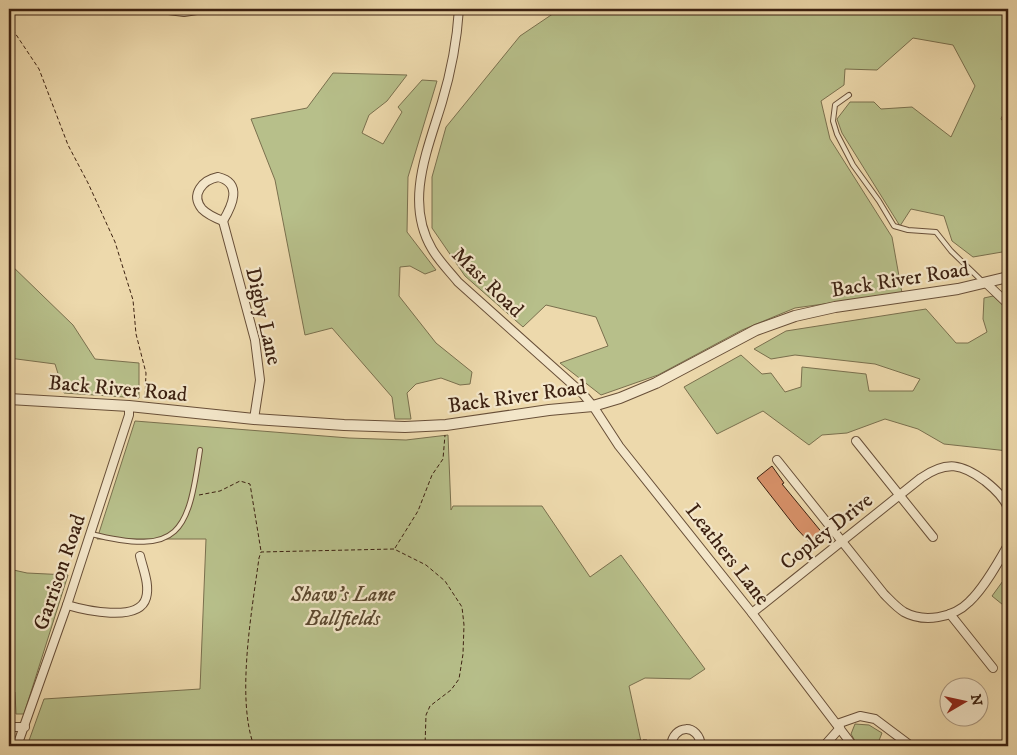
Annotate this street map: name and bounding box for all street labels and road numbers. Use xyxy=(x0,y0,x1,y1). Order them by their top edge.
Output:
street label: Mast Road xyxy=(446,242,529,324)
street label: Back River Road xyxy=(829,256,971,304)
street label: Digby Lane xyxy=(239,265,287,368)
street label: Back River Road xyxy=(47,370,189,408)
street label: Back River Road xyxy=(446,374,588,420)
street label: Copley Drive xyxy=(775,487,879,576)
street label: Leathers Lane xyxy=(679,499,775,611)
street label: Garrison Road xyxy=(28,510,92,634)

